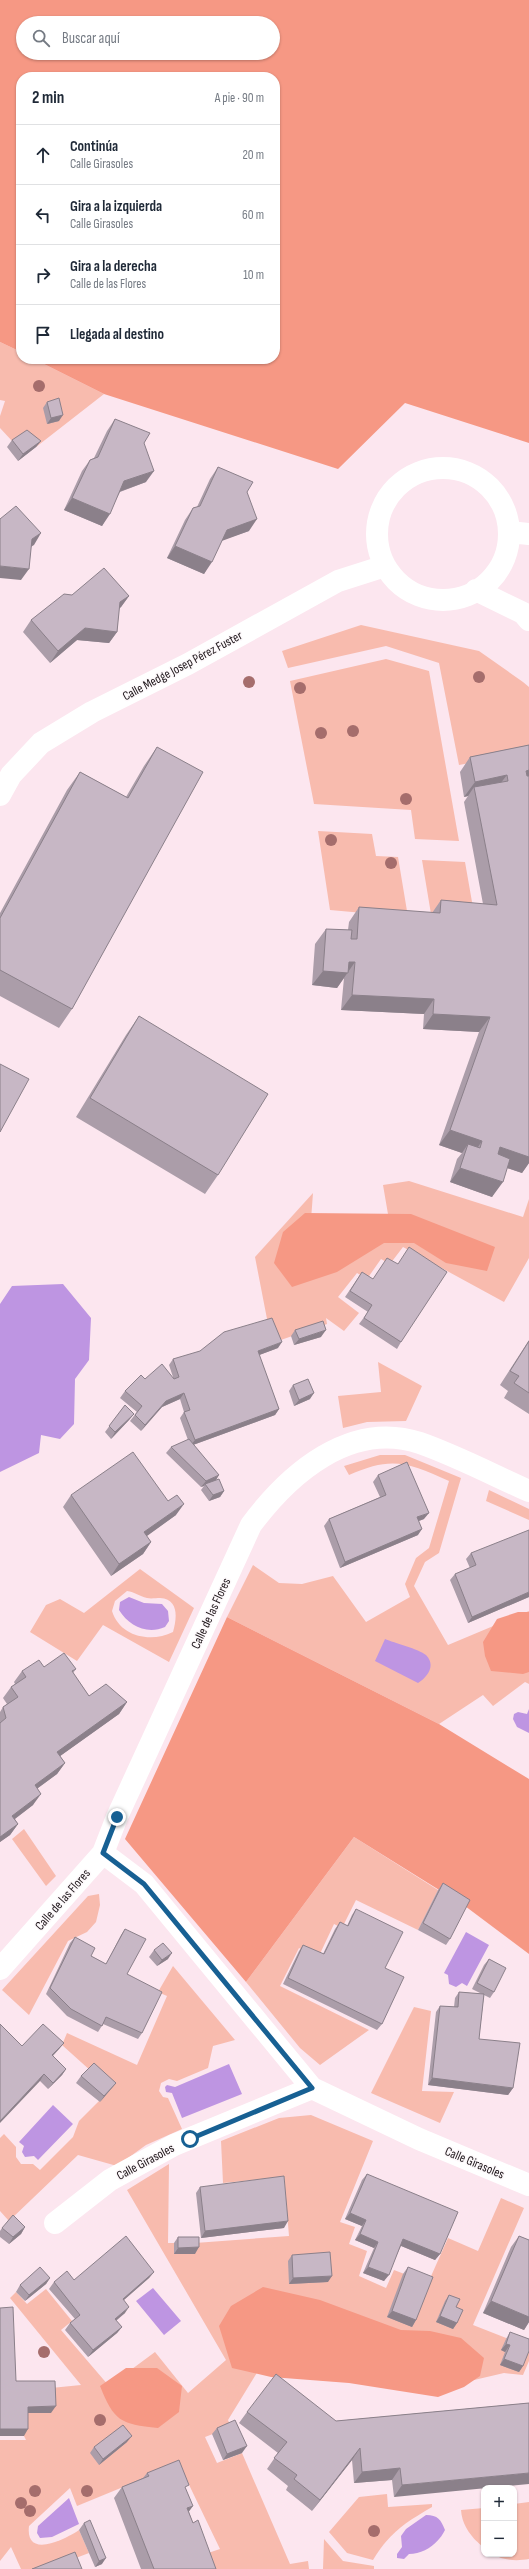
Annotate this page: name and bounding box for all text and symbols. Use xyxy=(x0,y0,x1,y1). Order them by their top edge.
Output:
search box xyxy=(16,16,280,60)
icon: search xyxy=(30,27,52,49)
text: Buscar aquí xyxy=(62,29,120,48)
text: 2 min xyxy=(32,88,64,108)
text: A pie · 90 m xyxy=(215,90,264,106)
text: Continúa xyxy=(70,137,118,156)
icon: ahead xyxy=(32,144,54,166)
text: 20 m xyxy=(242,147,264,163)
text: Calle Girasoles xyxy=(70,156,133,172)
text: Gira a la izquierda xyxy=(70,197,162,216)
icon: left xyxy=(32,204,54,226)
text: 60 m xyxy=(242,207,264,223)
text: Calle Girasoles xyxy=(70,216,133,232)
text: Gira a la derecha xyxy=(70,257,157,276)
icon: right xyxy=(32,264,54,286)
text: 10 m xyxy=(243,267,264,283)
text: Calle de las Flores xyxy=(70,276,146,292)
icon: arrive xyxy=(32,324,54,346)
text: Llegada al destino xyxy=(70,325,164,344)
street label: Calle Medge Josep Pérez Fuster xyxy=(120,627,245,704)
street label: Calle de las Flores xyxy=(188,1575,234,1651)
route end xyxy=(108,1808,126,1826)
street label: Calle de las Flores xyxy=(32,1865,94,1934)
route start xyxy=(181,2130,199,2148)
street label: Calle Girasoles xyxy=(114,2140,177,2184)
street label: Calle Girasoles xyxy=(442,2143,507,2183)
map controls xyxy=(481,2485,517,2557)
button: + xyxy=(481,2485,517,2521)
button: − xyxy=(481,2521,517,2557)

